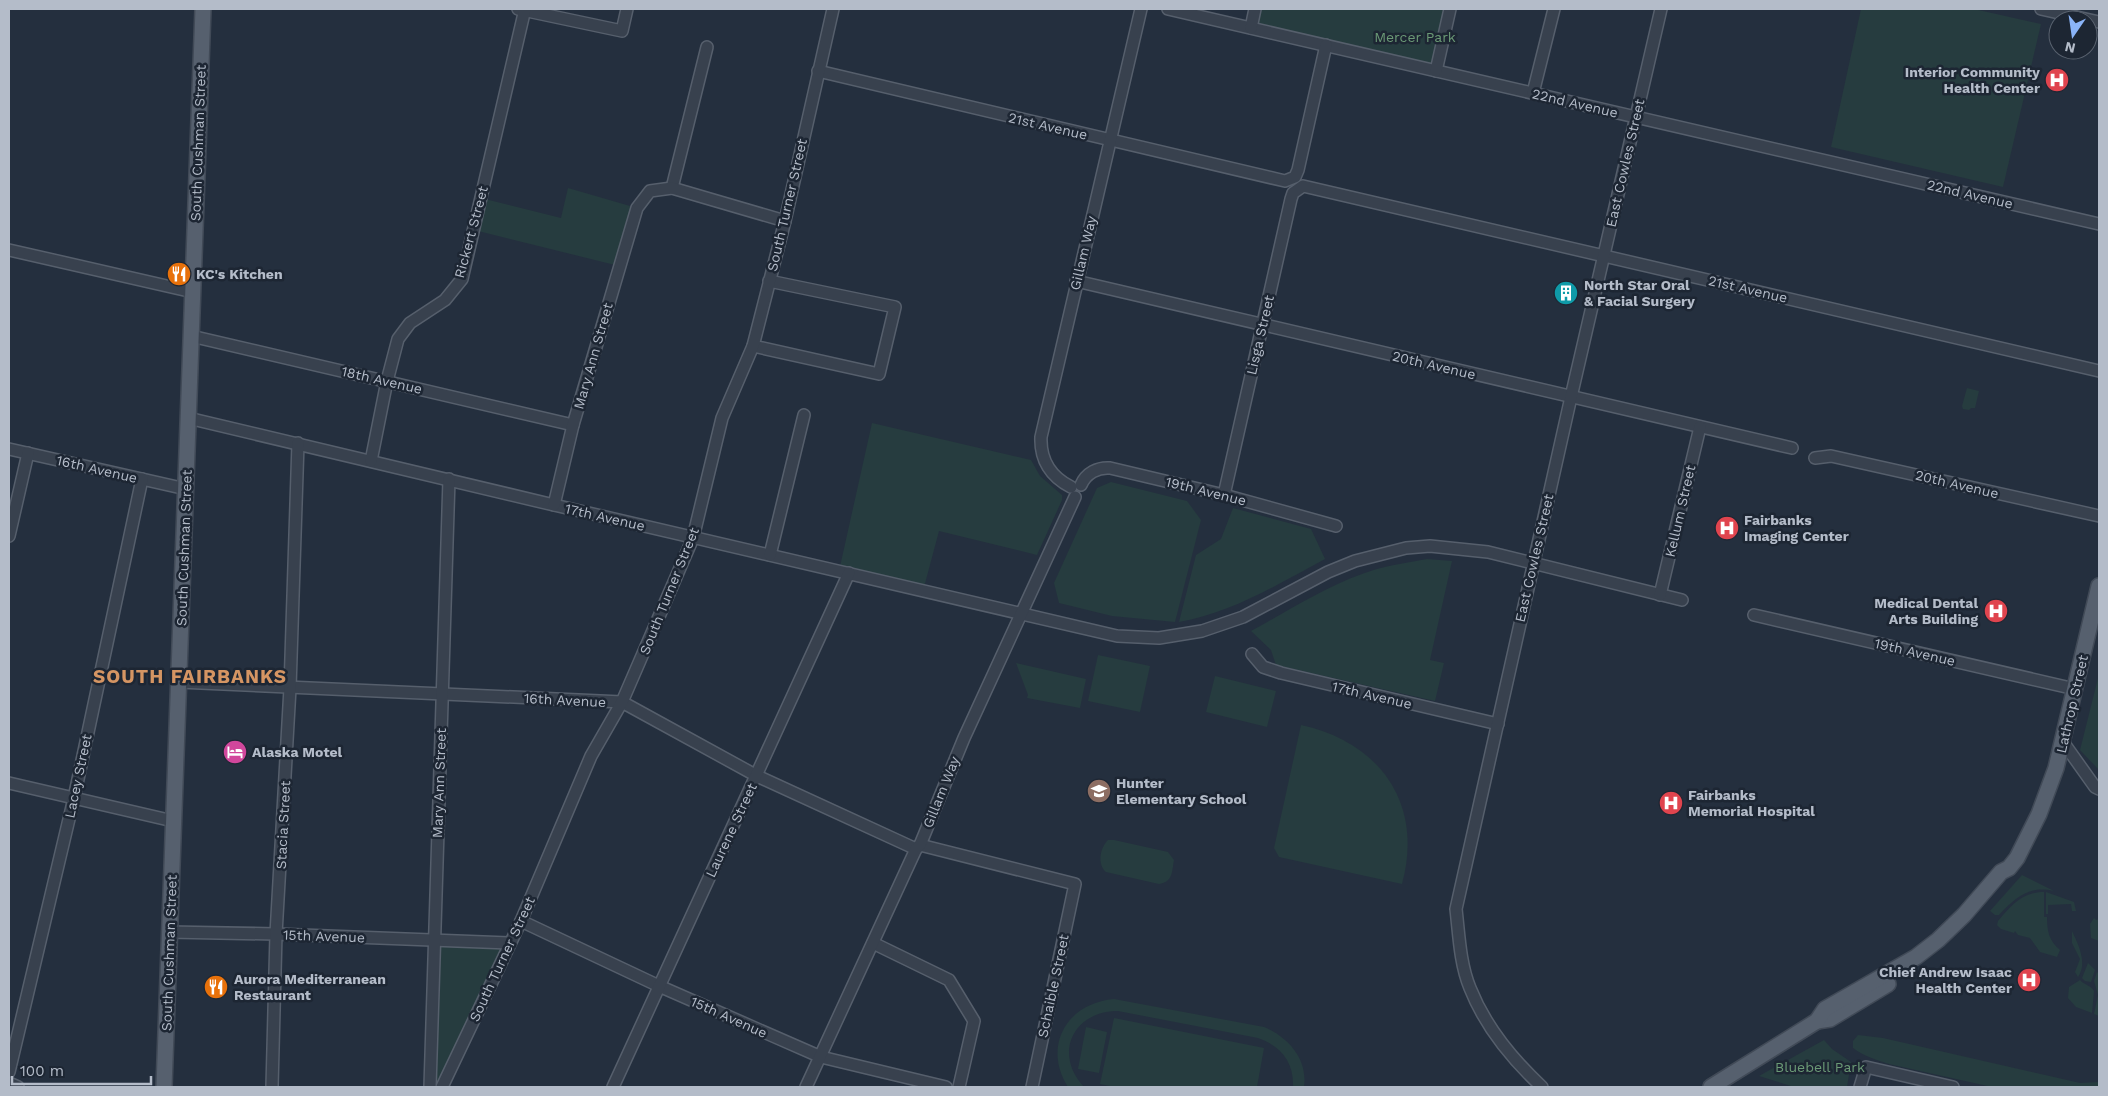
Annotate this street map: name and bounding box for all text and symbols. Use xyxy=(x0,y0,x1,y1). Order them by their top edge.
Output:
north arrow xyxy=(2048,10,2098,60)
park label: Mercer Park xyxy=(1374,29,1456,45)
text: N xyxy=(2063,39,2077,57)
street label: South Cushman Street xyxy=(187,64,209,221)
place label: Interior Community Health Center xyxy=(1905,64,2040,96)
hospital icon: Interior Community Health Center xyxy=(2044,67,2070,93)
street label: 22nd Avenue xyxy=(1531,85,1619,121)
street label: East Cowles Street xyxy=(1602,97,1648,229)
street label: 21st Avenue xyxy=(1007,109,1089,143)
street label: South Turner Street xyxy=(764,137,810,273)
street label: 22nd Avenue xyxy=(1926,176,2014,212)
street label: Rickert Street xyxy=(451,184,491,280)
street label: Gillam Way xyxy=(1067,214,1099,292)
restaurant icon: KC's Kitchen xyxy=(166,261,192,287)
place label: KC's Kitchen xyxy=(196,266,283,282)
street label: 21st Avenue xyxy=(1707,272,1789,306)
place label: North Star Oral & Facial Surgery xyxy=(1584,277,1695,309)
building icon: North Star Oral & Facial Surgery xyxy=(1553,280,1579,306)
street label: Lisga Street xyxy=(1243,293,1277,376)
street label: Mary Ann Street xyxy=(570,301,616,411)
street label: 20th Avenue xyxy=(1391,348,1477,382)
street label: 18th Avenue xyxy=(340,363,424,397)
street label: 16th Avenue xyxy=(55,452,139,486)
street label: Kellum Street xyxy=(1662,463,1698,559)
street label: 20th Avenue xyxy=(1914,467,2000,501)
street label: South Cushman Street xyxy=(173,469,195,626)
street label: 19th Avenue xyxy=(1164,473,1248,509)
street label: East Cowles Street xyxy=(1511,492,1557,624)
street label: 17th Avenue xyxy=(563,500,647,534)
place label: Fairbanks Imaging Center xyxy=(1744,512,1849,544)
hospital icon: Fairbanks Imaging Center xyxy=(1714,515,1740,541)
street label: South Turner Street xyxy=(636,525,702,657)
place label: Medical Dental Arts Building xyxy=(1874,595,1978,627)
hospital icon: Medical Dental Arts Building xyxy=(1983,598,2009,624)
street label: 19th Avenue xyxy=(1873,635,1957,669)
street label: Lathrop Street xyxy=(2053,653,2091,755)
district label: SOUTH FAIRBANKS xyxy=(93,665,287,688)
street label: 17th Avenue xyxy=(1330,678,1414,712)
street label: 16th Avenue xyxy=(524,690,606,710)
street label: Mary Ann Street xyxy=(429,728,449,838)
street label: Lacey Street xyxy=(61,732,95,820)
hotel icon: Alaska Motel xyxy=(222,739,248,765)
place label: Alaska Motel xyxy=(252,744,343,760)
street label: Gillam Way xyxy=(919,753,963,830)
place label: Hunter Elementary School xyxy=(1116,775,1247,807)
school or university icon: Hunter Elementary School xyxy=(1086,778,1112,804)
street label: Stacia Street xyxy=(273,780,293,870)
street label: Laurene Street xyxy=(702,780,760,880)
place label: Fairbanks Memorial Hospital xyxy=(1688,787,1815,819)
hospital icon: Fairbanks Memorial Hospital xyxy=(1658,790,1684,816)
street label: South Cushman Street xyxy=(158,874,180,1031)
street label: South Turner Street xyxy=(466,894,538,1024)
street label: 15th Avenue xyxy=(283,927,365,945)
street label: Schaible Street xyxy=(1034,933,1072,1039)
place label: Chief Andrew Isaac Health Center xyxy=(1879,964,2012,996)
hospital icon: Chief Andrew Isaac Health Center xyxy=(2016,967,2042,993)
place label: Aurora Mediterranean Restaurant xyxy=(234,971,386,1003)
restaurant icon: Aurora Mediterranean Restaurant xyxy=(203,974,229,1000)
street label: 15th Avenue xyxy=(688,993,770,1041)
scale bar xyxy=(12,1054,151,1086)
park label: Bluebell Park xyxy=(1775,1059,1865,1075)
text: 100 m xyxy=(20,1062,64,1080)

